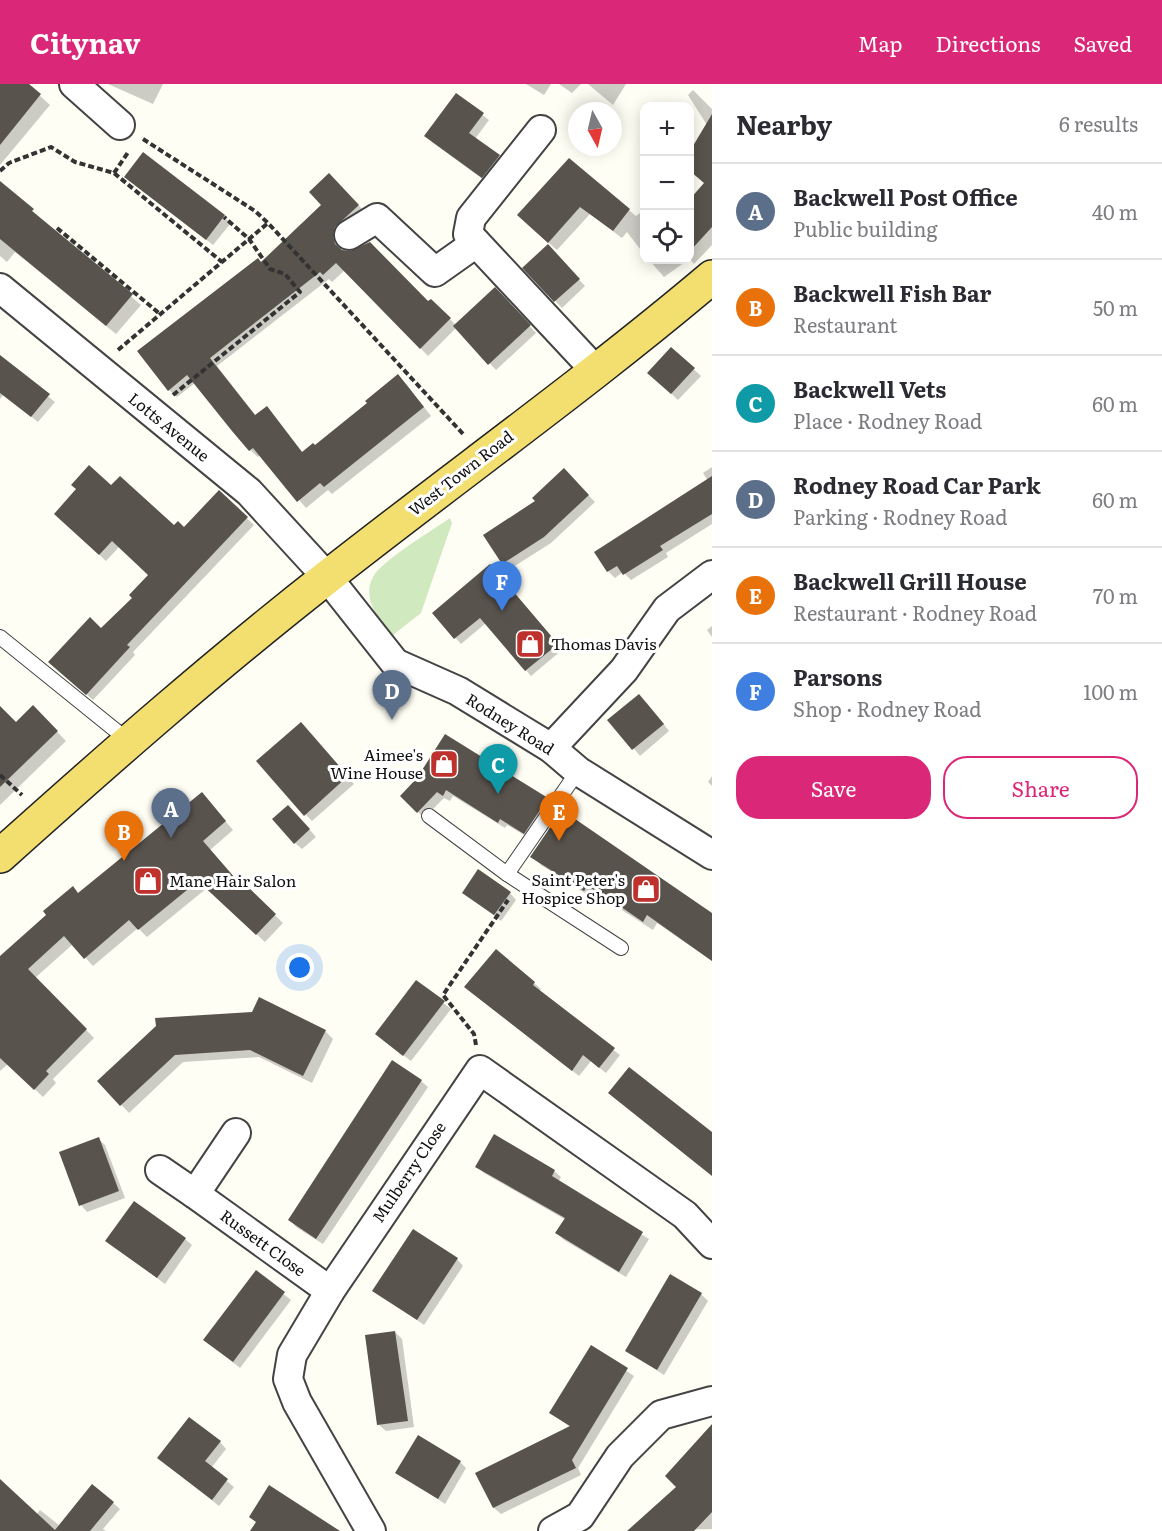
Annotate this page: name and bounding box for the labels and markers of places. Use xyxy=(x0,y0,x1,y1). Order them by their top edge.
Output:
pin: F xyxy=(482,562,522,611)
shop icon: Thomas Davis xyxy=(514,628,546,660)
place label: Thomas Davis xyxy=(551,631,657,655)
pin: D xyxy=(372,670,412,720)
place label: Aimee's Wine House xyxy=(330,742,423,784)
pin: C xyxy=(478,744,518,794)
shop icon: Aimee's Wine House xyxy=(428,748,460,780)
pin: A xyxy=(152,788,190,838)
pin: E xyxy=(540,792,578,841)
pin: B xyxy=(104,812,144,861)
shop icon: Mane Hair Salon xyxy=(132,865,164,897)
place label: Saint Peter's Hospice Shop xyxy=(522,867,625,909)
place label: Mane Hair Salon xyxy=(169,868,297,892)
shop icon: Saint Peter's Hospice Shop xyxy=(630,873,662,905)

